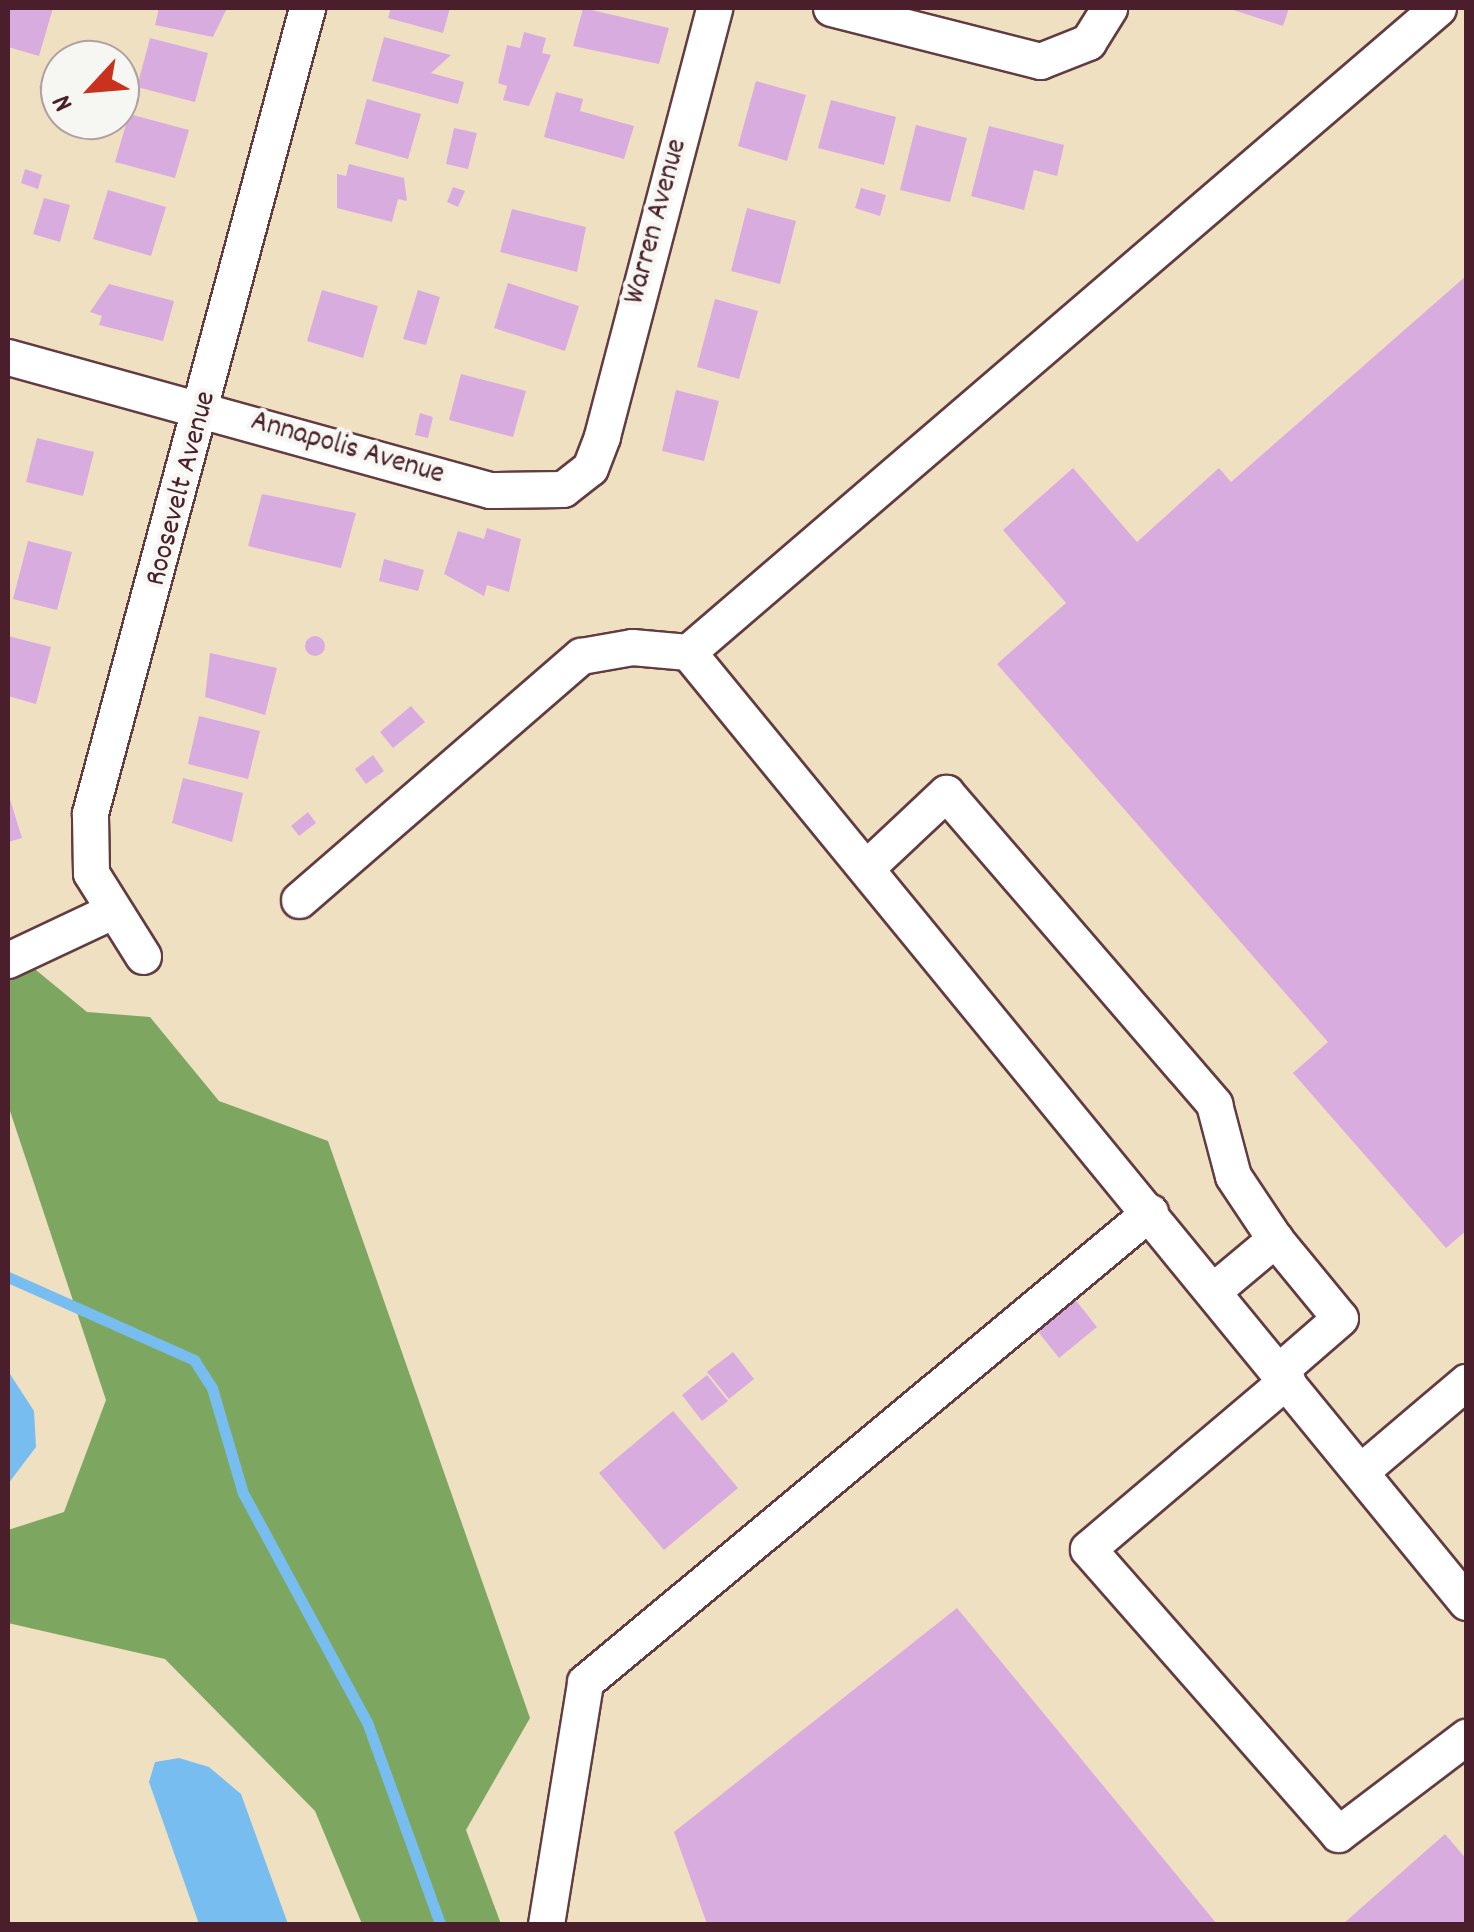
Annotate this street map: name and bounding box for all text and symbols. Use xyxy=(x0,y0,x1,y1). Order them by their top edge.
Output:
north arrow xyxy=(40,40,140,140)
text: N xyxy=(44,87,86,117)
street label: Warren Avenue xyxy=(619,135,697,309)
street label: Roosevelt Avenue xyxy=(140,388,226,590)
street label: Annapolis Avenue xyxy=(246,405,448,495)

